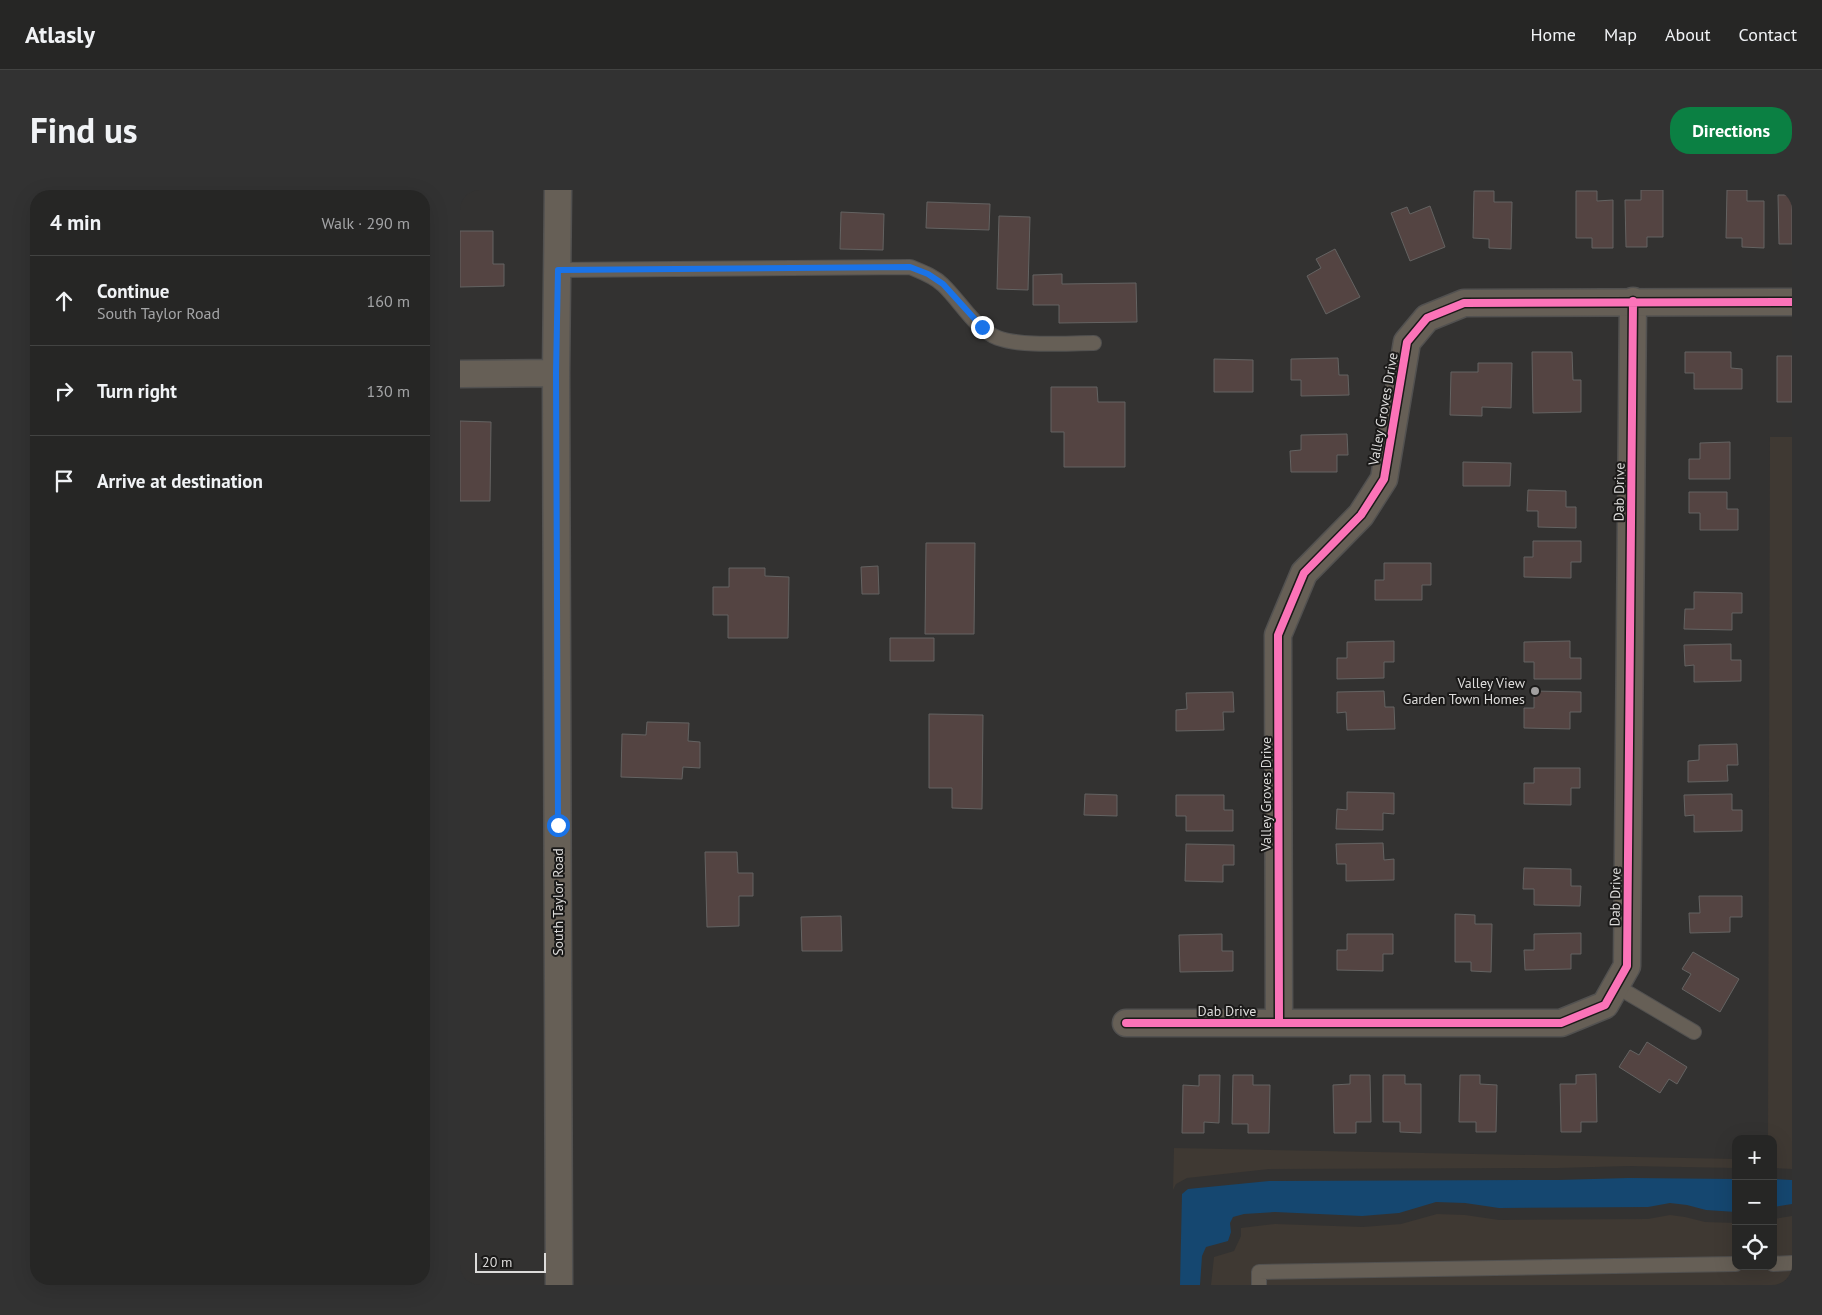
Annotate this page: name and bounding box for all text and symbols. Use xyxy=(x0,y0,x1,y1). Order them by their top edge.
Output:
text: Atlasly xyxy=(25,19,95,50)
text: Home xyxy=(1530,23,1576,46)
text: Map xyxy=(1604,23,1637,46)
text: About xyxy=(1665,23,1711,46)
text: Contact xyxy=(1739,23,1797,46)
text: Find us xyxy=(30,107,138,153)
button: Directions xyxy=(1670,107,1792,154)
text: 4 min xyxy=(50,209,101,236)
text: Walk · 290 m xyxy=(321,213,410,233)
text: Continue xyxy=(97,279,169,303)
icon: ahead xyxy=(50,287,78,315)
text: 160 m xyxy=(367,291,410,311)
text: South Taylor Road xyxy=(97,303,220,323)
route end xyxy=(971,316,994,339)
street label: Valley Groves Drive xyxy=(1364,351,1402,468)
icon: right xyxy=(50,377,78,405)
text: Turn right xyxy=(97,379,177,403)
text: 130 m xyxy=(367,381,410,401)
street label: Dab Drive xyxy=(1609,462,1629,522)
icon: arrive xyxy=(50,467,78,495)
text: Arrive at destination xyxy=(97,469,263,493)
place label: Valley View Garden Town Homes xyxy=(1403,674,1526,708)
marker: Valley View Garden Town Homes xyxy=(1529,685,1541,697)
street label: Valley Groves Drive xyxy=(1257,737,1275,852)
route start xyxy=(547,814,570,837)
street label: South Taylor Road xyxy=(549,848,567,956)
street label: Dab Drive xyxy=(1605,867,1625,927)
street label: Dab Drive xyxy=(1198,1002,1256,1020)
map controls xyxy=(1732,1135,1777,1270)
button: + xyxy=(1732,1135,1777,1180)
button: − xyxy=(1732,1180,1777,1225)
button: locate xyxy=(1732,1225,1777,1270)
scale bar xyxy=(475,1250,546,1273)
text: 20 m xyxy=(482,1253,512,1271)

